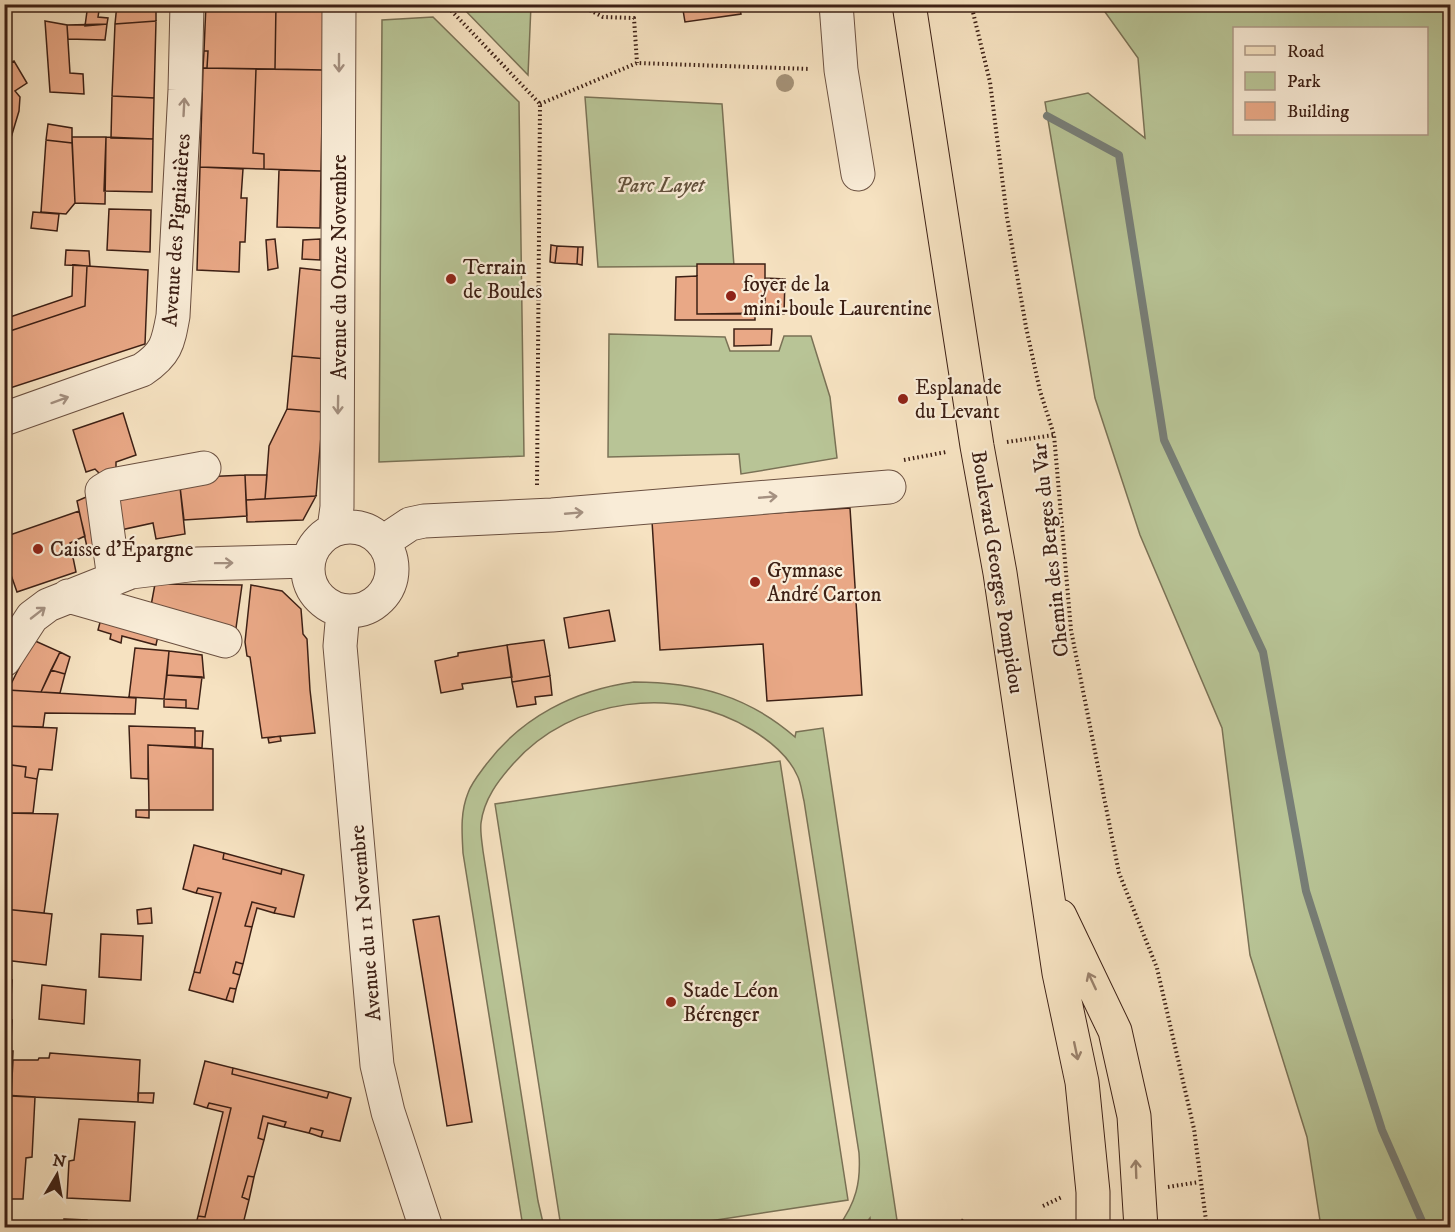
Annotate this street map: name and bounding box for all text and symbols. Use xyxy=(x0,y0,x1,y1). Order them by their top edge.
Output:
legend xyxy=(1233,27,1428,135)
text: Road xyxy=(1287,41,1324,63)
one-way arrow xyxy=(333,52,345,72)
text: Park xyxy=(1287,71,1321,93)
one-way arrow xyxy=(179,97,190,117)
text: Building xyxy=(1287,101,1349,123)
street label: Avenue des Pigniatières xyxy=(157,133,197,327)
street label: Avenue du Onze Novembre xyxy=(327,154,353,380)
park label: Parc Layet xyxy=(616,173,706,199)
place label: Terrain de Boules xyxy=(463,255,542,305)
marker: Terrain de Boules xyxy=(444,272,458,286)
place label: foyer de la mini-boule Laurentine xyxy=(743,272,932,322)
marker: foyer de la mini-boule Laurentine xyxy=(724,289,738,303)
place label: Esplanade du Levant xyxy=(915,375,1002,425)
marker: Esplanade du Levant xyxy=(896,392,910,406)
one-way arrow xyxy=(50,393,69,404)
one-way arrow xyxy=(332,394,344,414)
street label: Chemin des Berges du Var xyxy=(1027,441,1075,658)
street label: Boulevard Georges Pompidou xyxy=(965,449,1029,696)
one-way arrow xyxy=(758,491,778,502)
one-way arrow xyxy=(564,508,584,519)
place label: Caisse d'Épargne xyxy=(50,536,194,563)
marker: Caisse d'Épargne xyxy=(31,542,45,556)
one-way arrow xyxy=(213,557,233,569)
place label: Gymnase André Carton xyxy=(767,558,881,608)
marker: Gymnase André Carton xyxy=(748,575,762,589)
one-way arrow xyxy=(30,607,46,620)
street label: Avenue du 11 Novembre xyxy=(344,823,388,1022)
one-way arrow xyxy=(1086,973,1098,991)
place label: Stade Léon Bérenger xyxy=(683,978,778,1028)
marker: Stade Léon Bérenger xyxy=(664,995,678,1009)
one-way arrow xyxy=(1070,1041,1082,1060)
north arrow xyxy=(27,1145,87,1205)
text: N xyxy=(51,1150,68,1172)
one-way arrow xyxy=(1130,1160,1141,1180)

